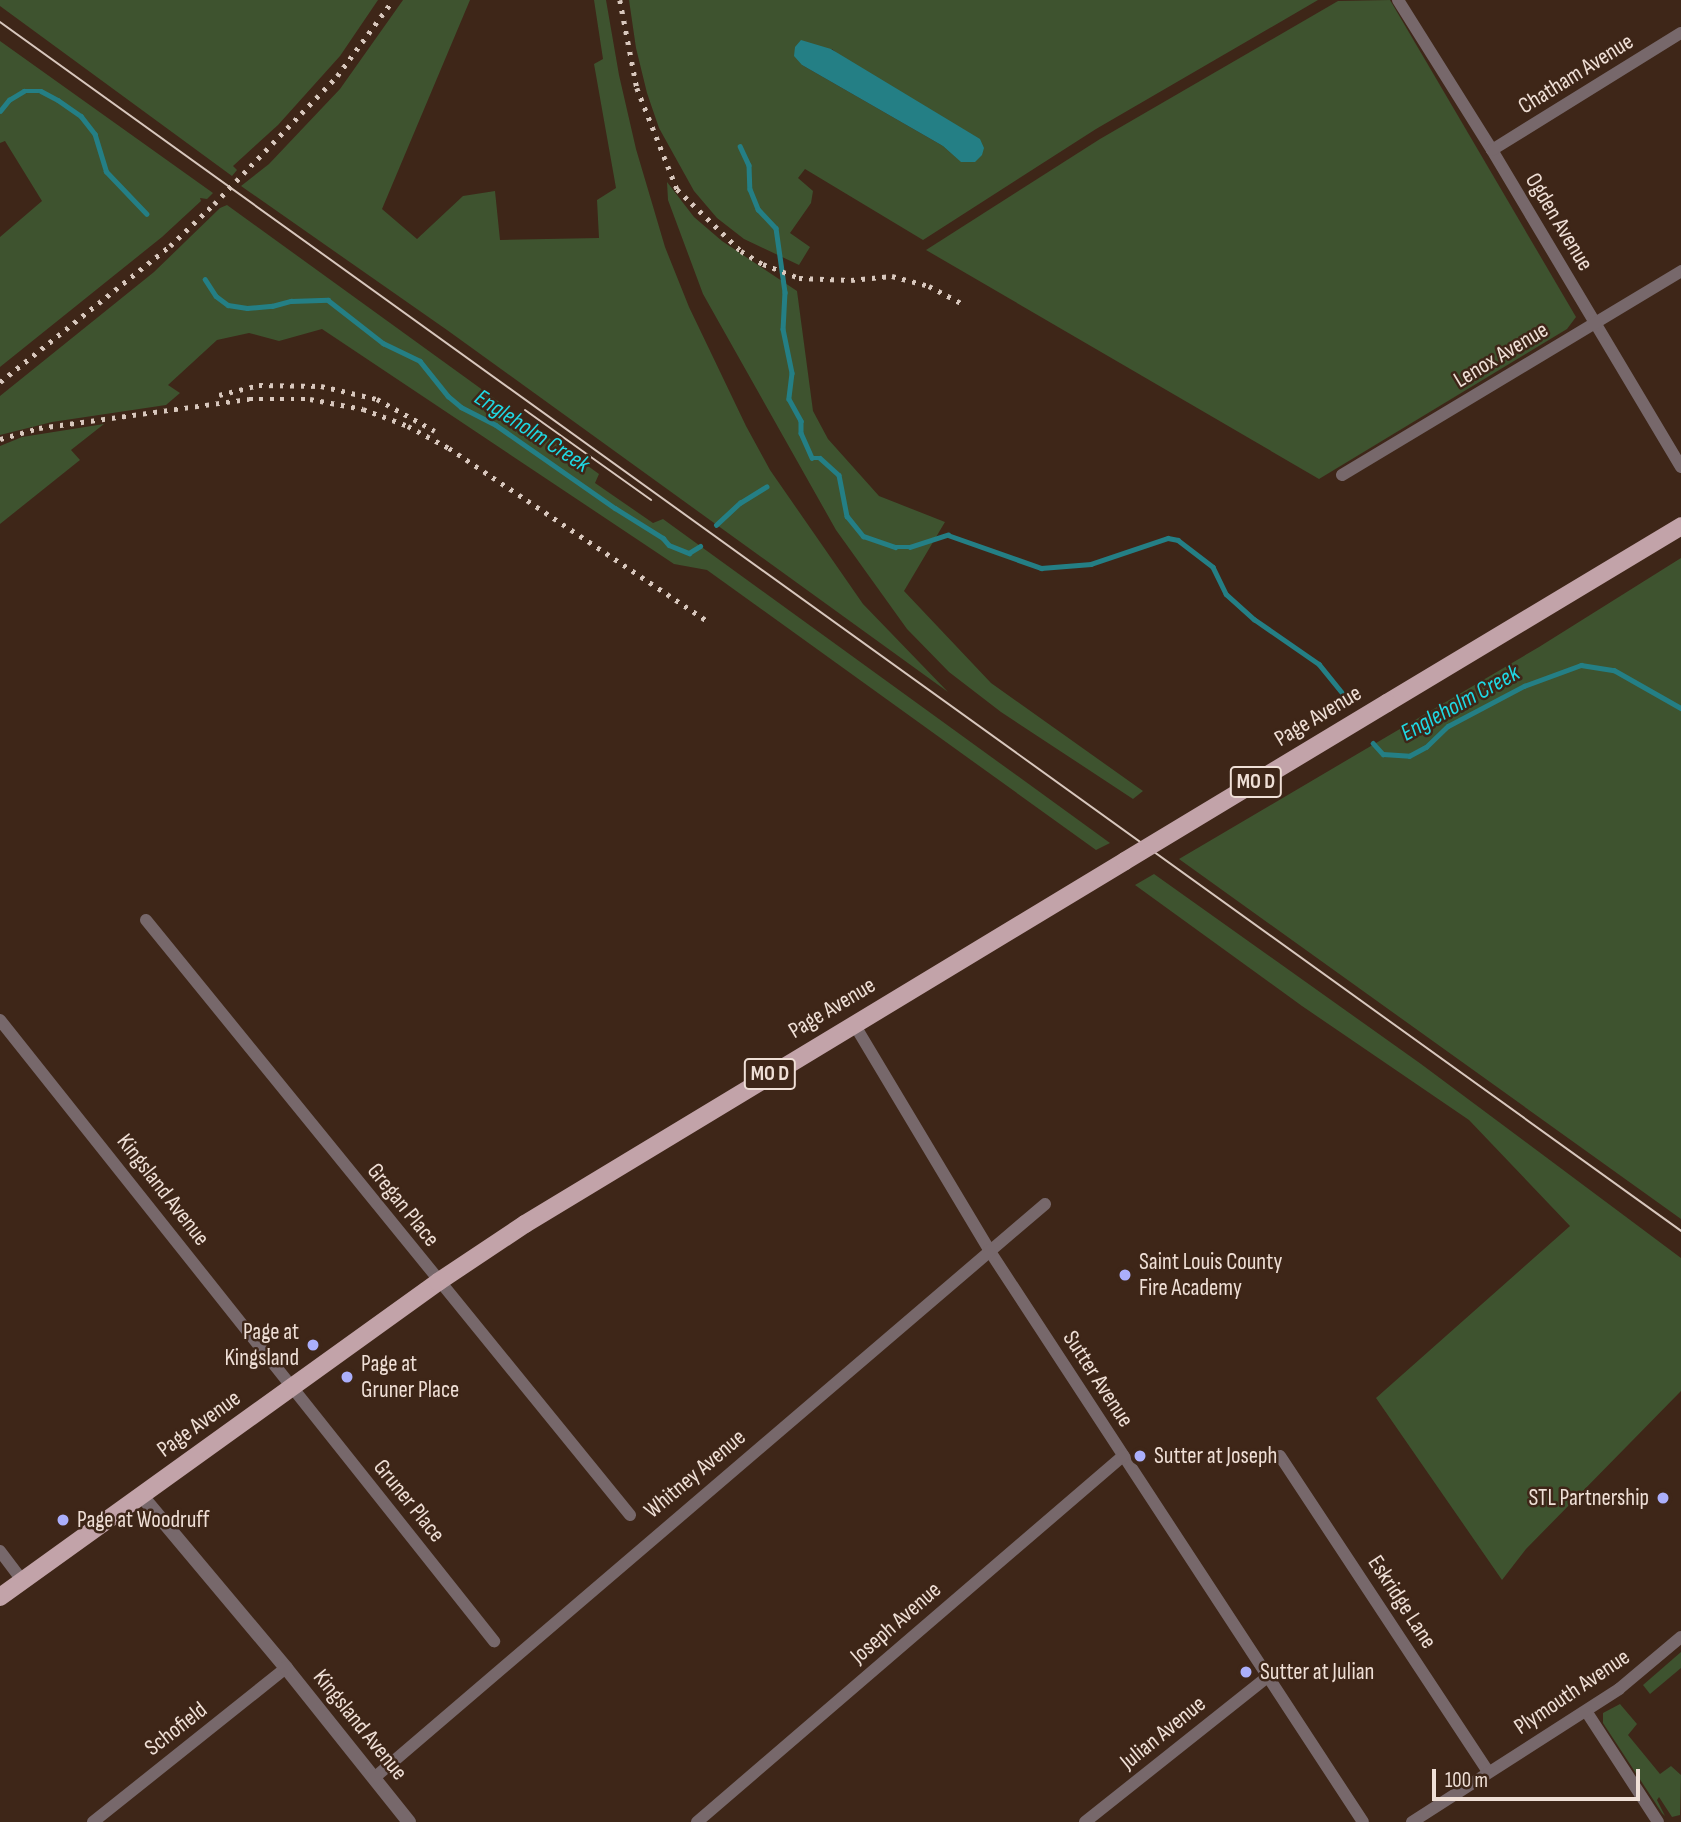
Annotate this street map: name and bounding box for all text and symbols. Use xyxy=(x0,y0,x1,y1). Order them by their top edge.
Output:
street label: Chatham Avenue xyxy=(1513,28,1639,120)
street label: Ogden Avenue xyxy=(1519,168,1599,276)
street label: Lenox Avenue xyxy=(1449,316,1553,394)
water label: Engleholm Creek xyxy=(469,383,595,479)
water label: Engleholm Creek xyxy=(1395,658,1525,748)
street label: Page Avenue xyxy=(1270,679,1366,753)
road number: MO D xyxy=(1230,764,1282,800)
street label: Page Avenue xyxy=(784,971,880,1045)
road number: MO D xyxy=(744,1056,796,1092)
street label: Kingsland Avenue xyxy=(111,1129,215,1251)
street label: Gregan Place xyxy=(361,1158,445,1252)
place label: Saint Louis County Fire Academy xyxy=(1139,1248,1282,1302)
marker: Saint Louis County Fire Academy xyxy=(1117,1267,1133,1283)
place label: Page at Kingsland xyxy=(224,1318,299,1372)
street label: Sutter Avenue xyxy=(1057,1326,1139,1432)
marker: Page at Kingsland xyxy=(305,1337,321,1353)
place label: Page at Gruner Place xyxy=(361,1350,459,1404)
marker: Page at Gruner Place xyxy=(339,1369,355,1385)
street label: Page Avenue xyxy=(152,1384,246,1464)
street label: Whitney Avenue xyxy=(639,1424,751,1524)
place label: Sutter at Joseph xyxy=(1154,1442,1277,1470)
marker: Sutter at Joseph xyxy=(1132,1448,1148,1464)
street label: Gruner Place xyxy=(367,1454,451,1548)
place label: STL Partnership xyxy=(1528,1484,1649,1512)
marker: STL Partnership xyxy=(1655,1490,1671,1506)
place label: Page at Woodruff xyxy=(77,1506,209,1534)
marker: Page at Woodruff xyxy=(55,1512,71,1528)
street label: Eskridge Lane xyxy=(1362,1550,1442,1654)
street label: Joseph Avenue xyxy=(845,1576,947,1670)
street label: Plymouth Avenue xyxy=(1509,1643,1635,1741)
place label: Sutter at Julian xyxy=(1260,1658,1374,1686)
street label: Kingsland Avenue xyxy=(307,1664,413,1786)
marker: Sutter at Julian xyxy=(1238,1664,1254,1680)
street label: Julian Avenue xyxy=(1115,1690,1211,1776)
street label: Schofield xyxy=(139,1696,213,1762)
scale bar xyxy=(1436,1756,1644,1800)
text: 100 m xyxy=(1445,1768,1488,1793)

